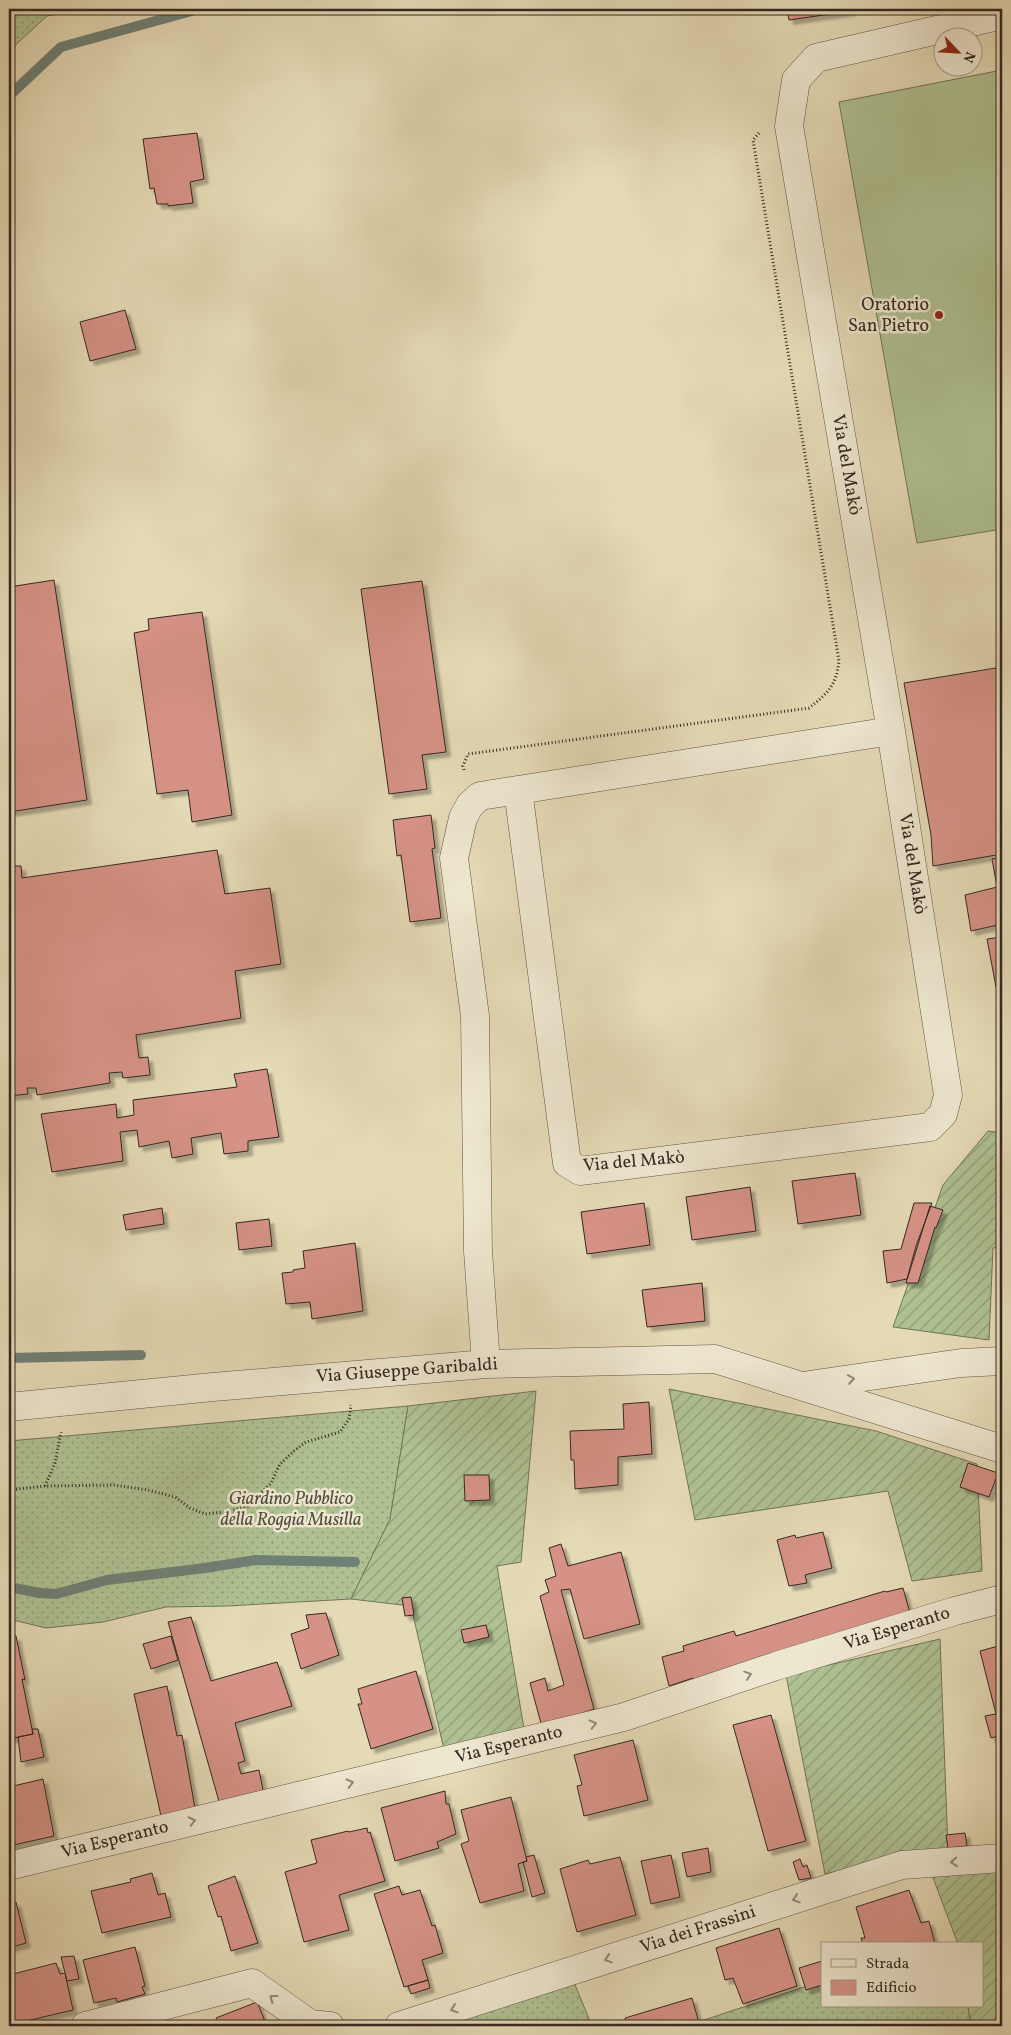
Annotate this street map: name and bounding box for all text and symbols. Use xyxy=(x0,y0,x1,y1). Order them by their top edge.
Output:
north arrow xyxy=(934,28,984,78)
text: N xyxy=(958,48,979,65)
place label: Oratorio San Pietro xyxy=(848,293,929,339)
marker: Oratorio San Pietro xyxy=(933,309,945,321)
street label: Via del Makò xyxy=(825,413,867,517)
street label: Via del Makò xyxy=(892,812,932,916)
street label: Via del Makò xyxy=(582,1145,686,1179)
street label: Via Giuseppe Garibaldi xyxy=(315,1352,499,1390)
one-way arrow xyxy=(847,1374,856,1384)
park label: Giardino Pubblico della Roggia Musilla xyxy=(220,1487,362,1533)
street label: Via Esperanto xyxy=(841,1601,953,1657)
one-way arrow xyxy=(743,1671,752,1681)
one-way arrow xyxy=(589,1719,598,1730)
street label: Via Esperanto xyxy=(453,1720,565,1770)
one-way arrow xyxy=(346,1778,355,1789)
street label: Via Esperanto xyxy=(59,1815,171,1865)
one-way arrow xyxy=(188,1816,197,1827)
one-way arrow xyxy=(949,1856,957,1867)
one-way arrow xyxy=(793,1893,801,1903)
street label: Via dei Frassini xyxy=(637,1900,759,1960)
legend xyxy=(821,1942,984,2008)
one-way arrow xyxy=(605,1953,613,1963)
text: Strada xyxy=(866,1954,909,1975)
text: Edificio xyxy=(866,1978,917,1999)
one-way arrow xyxy=(269,1995,279,2004)
one-way arrow xyxy=(450,2003,458,2013)

